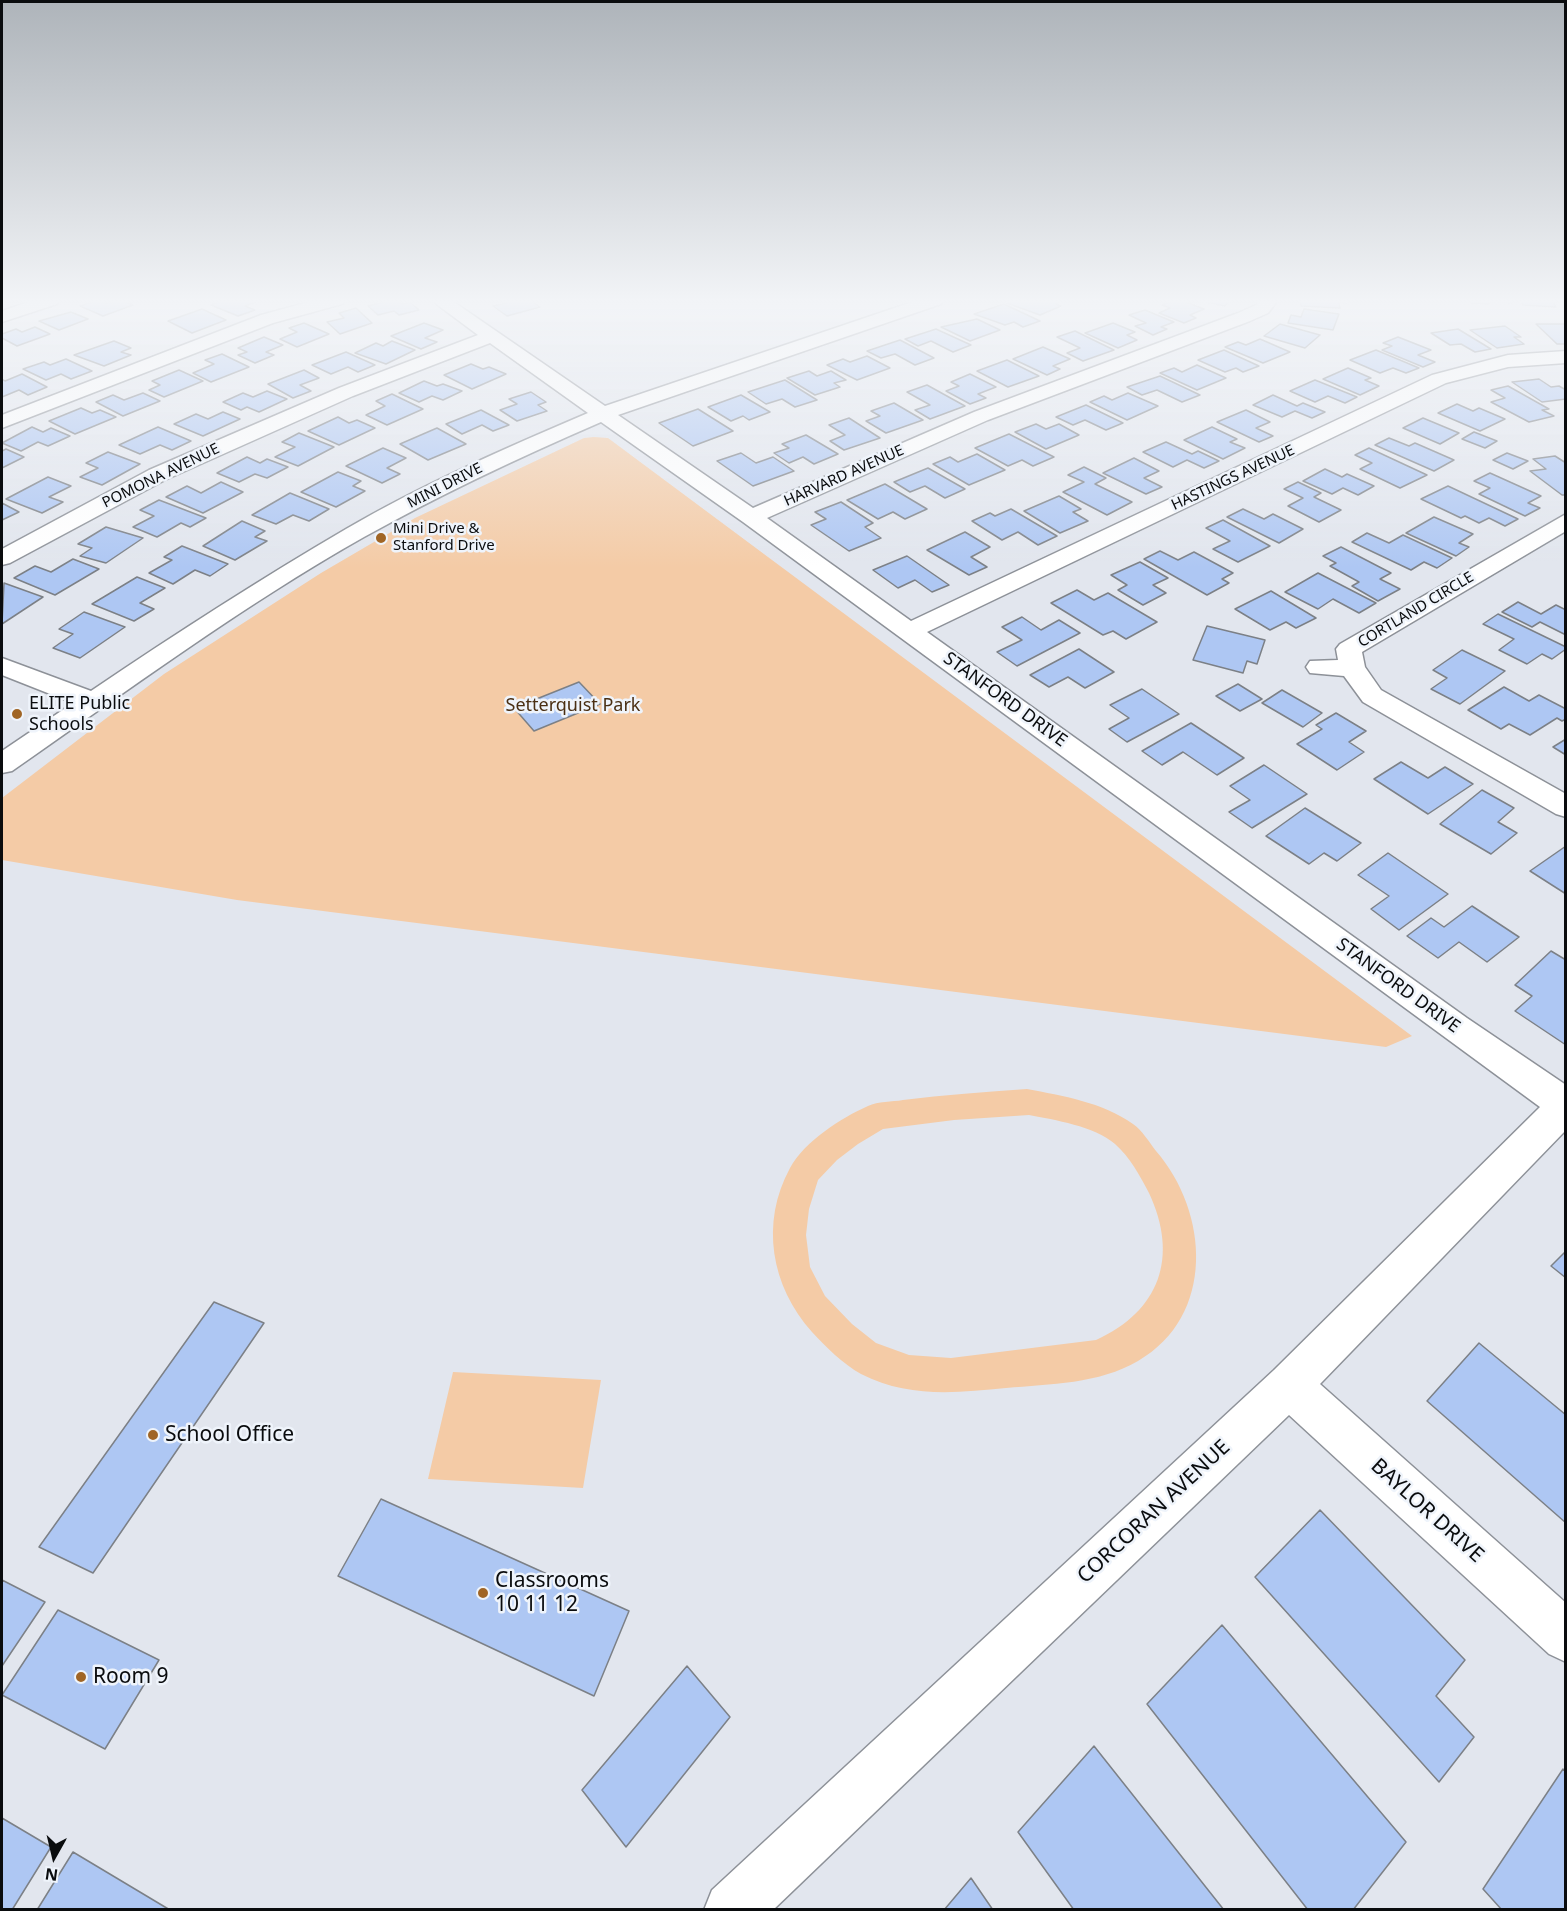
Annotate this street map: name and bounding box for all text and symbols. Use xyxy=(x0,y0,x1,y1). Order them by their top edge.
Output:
street label: POMONA AVENUE xyxy=(100,440,222,512)
street label: HARVARD AVENUE xyxy=(781,441,907,511)
street label: HASTINGS AVENUE xyxy=(1169,442,1297,514)
street label: MINI DRIVE xyxy=(404,459,486,513)
place label: Mini Drive & Stanford Drive xyxy=(393,520,495,555)
marker: Mini Drive & Stanford Drive xyxy=(374,531,388,545)
street label: CORTLAND CIRCLE xyxy=(1355,568,1477,652)
street label: STANFORD DRIVE xyxy=(939,648,1071,752)
place label: ELITE Public Schools xyxy=(29,693,130,736)
park label: Setterquist Park xyxy=(506,695,640,717)
marker: ELITE Public Schools xyxy=(10,707,24,721)
street label: STANFORD DRIVE xyxy=(1332,934,1464,1038)
place label: School Office xyxy=(165,1422,294,1448)
marker: School Office xyxy=(146,1428,160,1442)
street label: CORCORAN AVENUE xyxy=(1073,1435,1235,1589)
street label: BAYLOR DRIVE xyxy=(1365,1454,1489,1568)
place label: Classrooms 10 11 12 xyxy=(495,1568,609,1618)
marker: Classrooms 10 11 12 xyxy=(476,1586,490,1600)
place label: Room 9 xyxy=(93,1664,169,1690)
marker: Room 9 xyxy=(74,1670,88,1684)
north arrow xyxy=(24,1827,84,1887)
text: N xyxy=(44,1863,59,1887)

